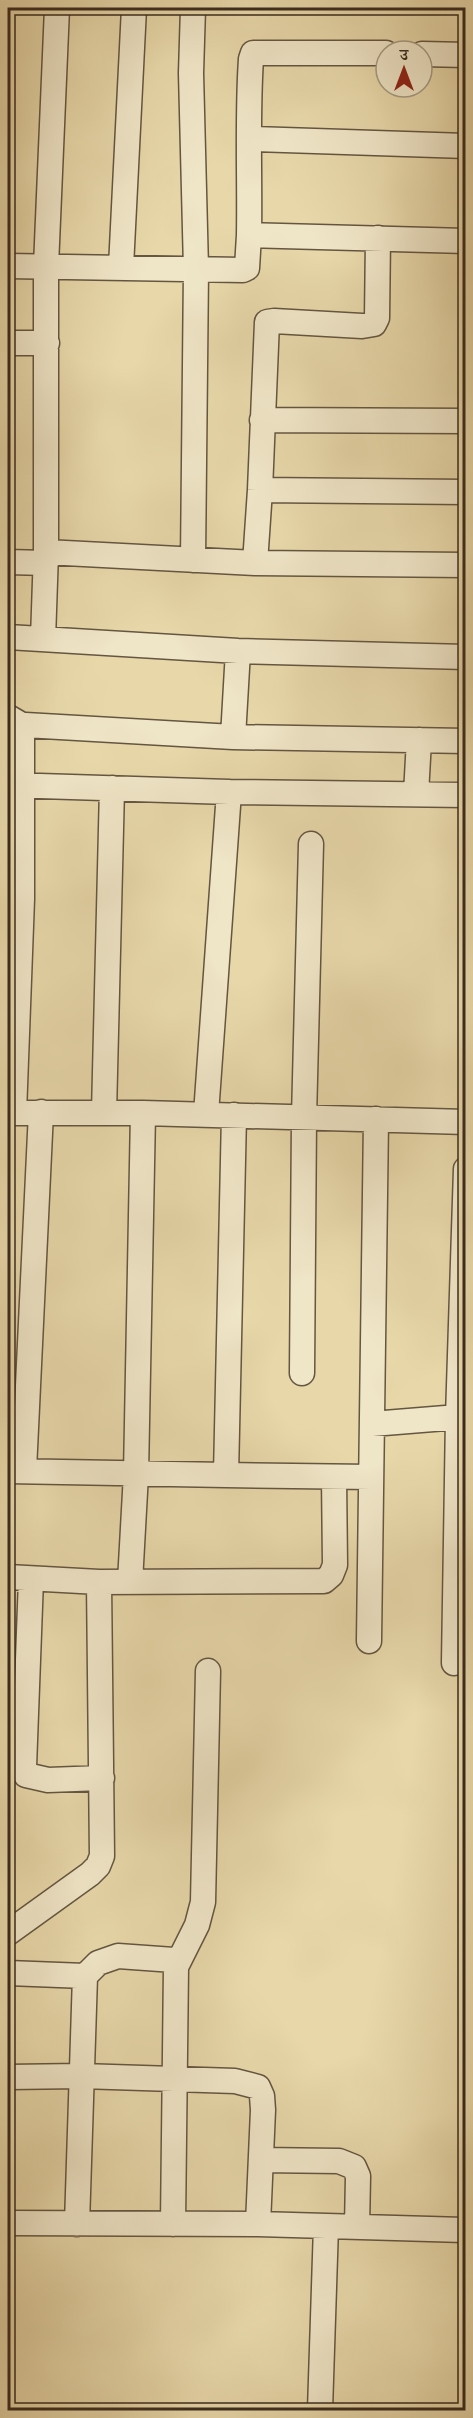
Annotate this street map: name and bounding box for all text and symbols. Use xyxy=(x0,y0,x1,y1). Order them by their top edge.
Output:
north arrow xyxy=(374,39,434,99)
text: उ xyxy=(399,45,410,64)

